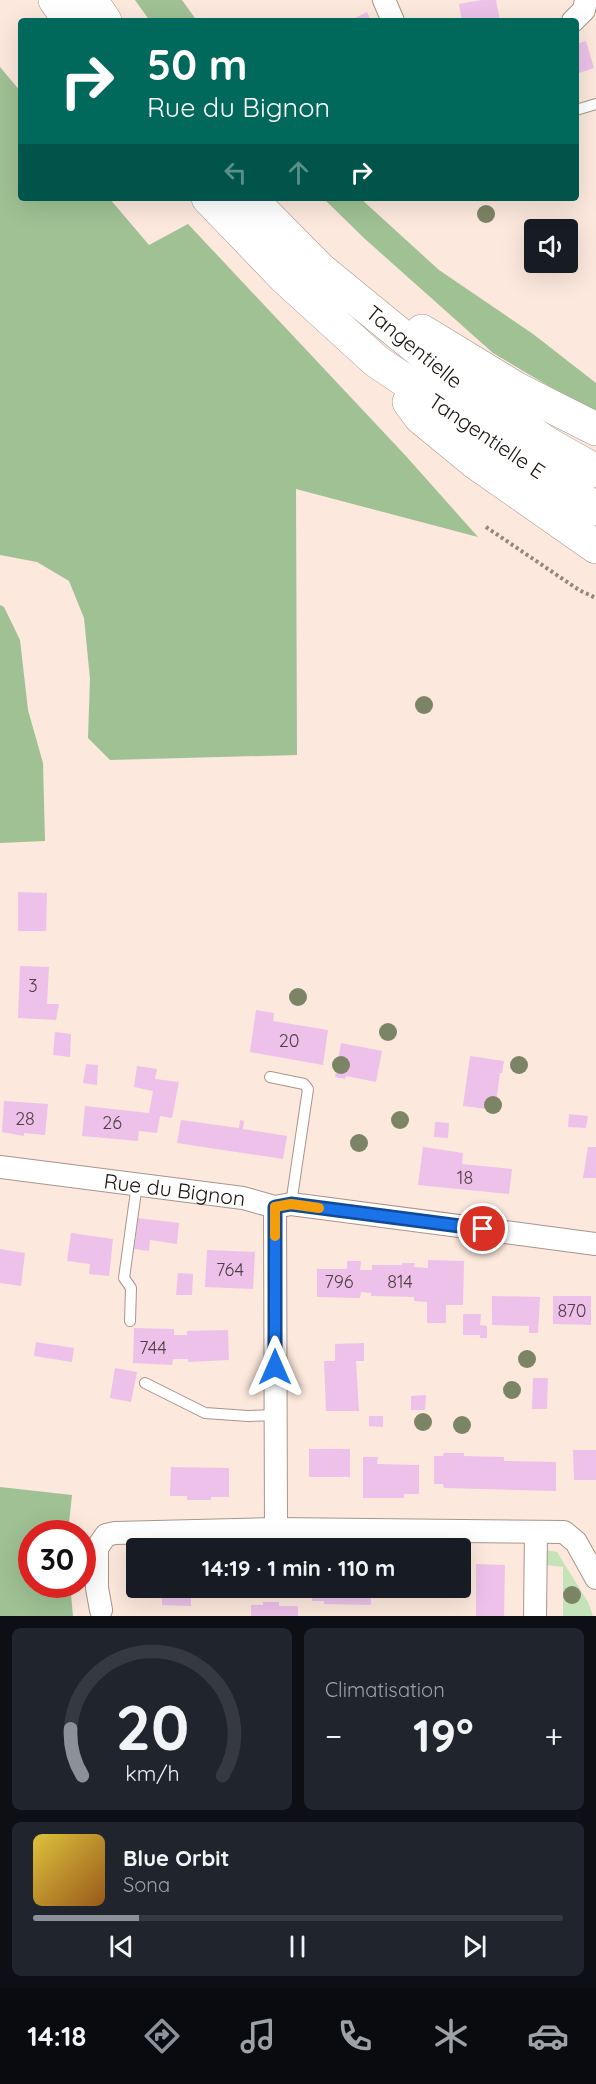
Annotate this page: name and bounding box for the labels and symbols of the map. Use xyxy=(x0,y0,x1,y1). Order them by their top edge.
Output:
street label: Tangentielle xyxy=(361,299,468,394)
street label: Tangentielle E xyxy=(424,387,550,484)
house number: 3 xyxy=(28,974,38,997)
house number: 20 xyxy=(279,1029,299,1052)
house number: 28 xyxy=(15,1107,35,1130)
house number: 26 xyxy=(102,1111,122,1134)
house number: 18 xyxy=(457,1166,473,1189)
street label: Rue du Bignon xyxy=(102,1167,247,1211)
pin xyxy=(457,1203,508,1254)
house number: 764 xyxy=(216,1258,244,1281)
house number: 796 xyxy=(325,1270,354,1293)
house number: 814 xyxy=(387,1270,413,1293)
house number: 870 xyxy=(557,1299,587,1322)
position arrow xyxy=(243,1335,307,1399)
house number: 744 xyxy=(139,1336,167,1359)
speed limit sign: 30 xyxy=(18,1520,96,1598)

